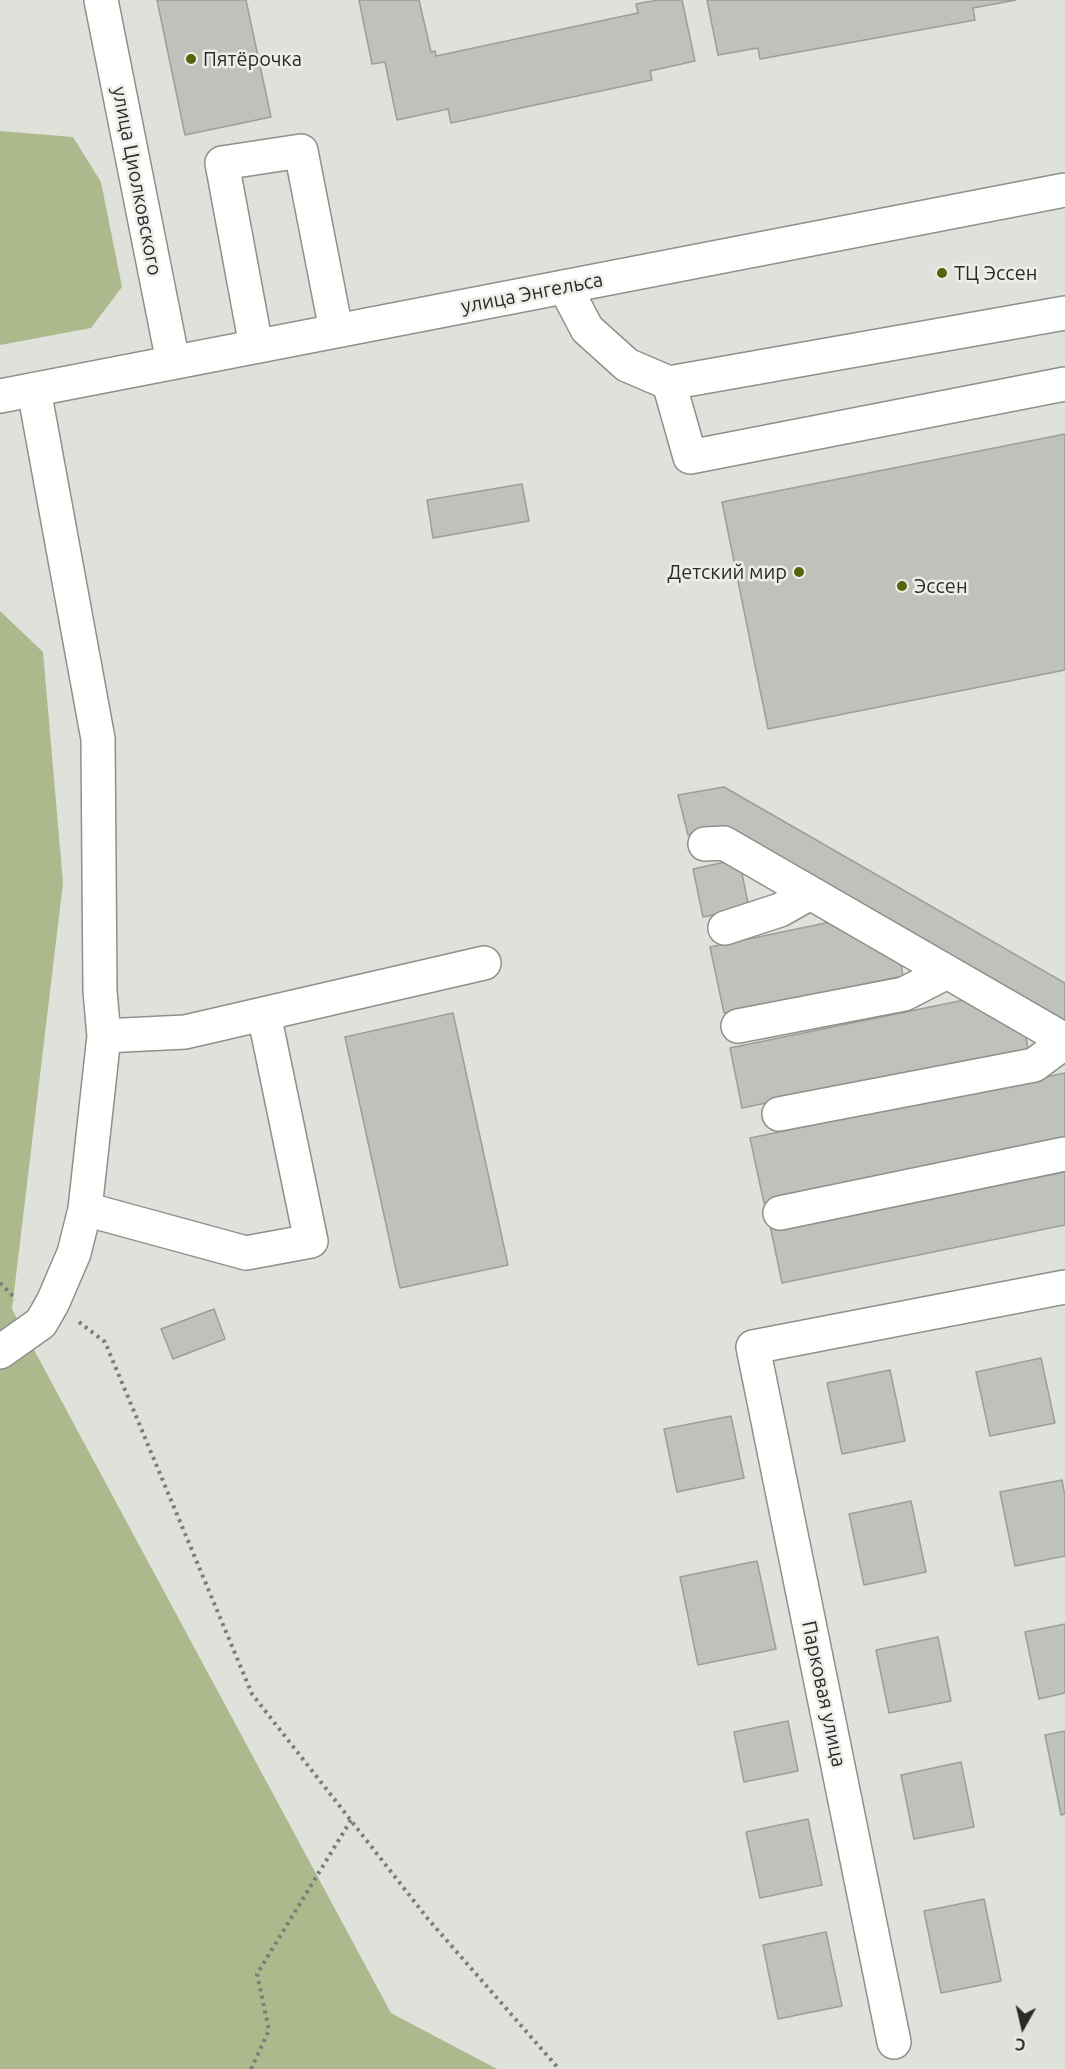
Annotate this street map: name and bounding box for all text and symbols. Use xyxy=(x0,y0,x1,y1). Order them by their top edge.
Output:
place label: Пятёрочка xyxy=(203,47,302,71)
marker: Пятёрочка xyxy=(184,52,198,66)
street label: улица Циолковского xyxy=(107,85,167,277)
place label: ТЦ Эссен xyxy=(954,261,1037,285)
marker: ТЦ Эссен xyxy=(935,266,949,280)
street label: улица Энгельса xyxy=(459,267,605,319)
place label: Детский мир xyxy=(667,560,787,584)
marker: Детский мир xyxy=(792,565,806,579)
place label: Эссен xyxy=(914,574,968,598)
marker: Эссен xyxy=(895,579,909,593)
street label: Парковая улица xyxy=(797,1619,851,1769)
north arrow xyxy=(993,1997,1053,2057)
text: С xyxy=(1014,2035,1027,2054)

